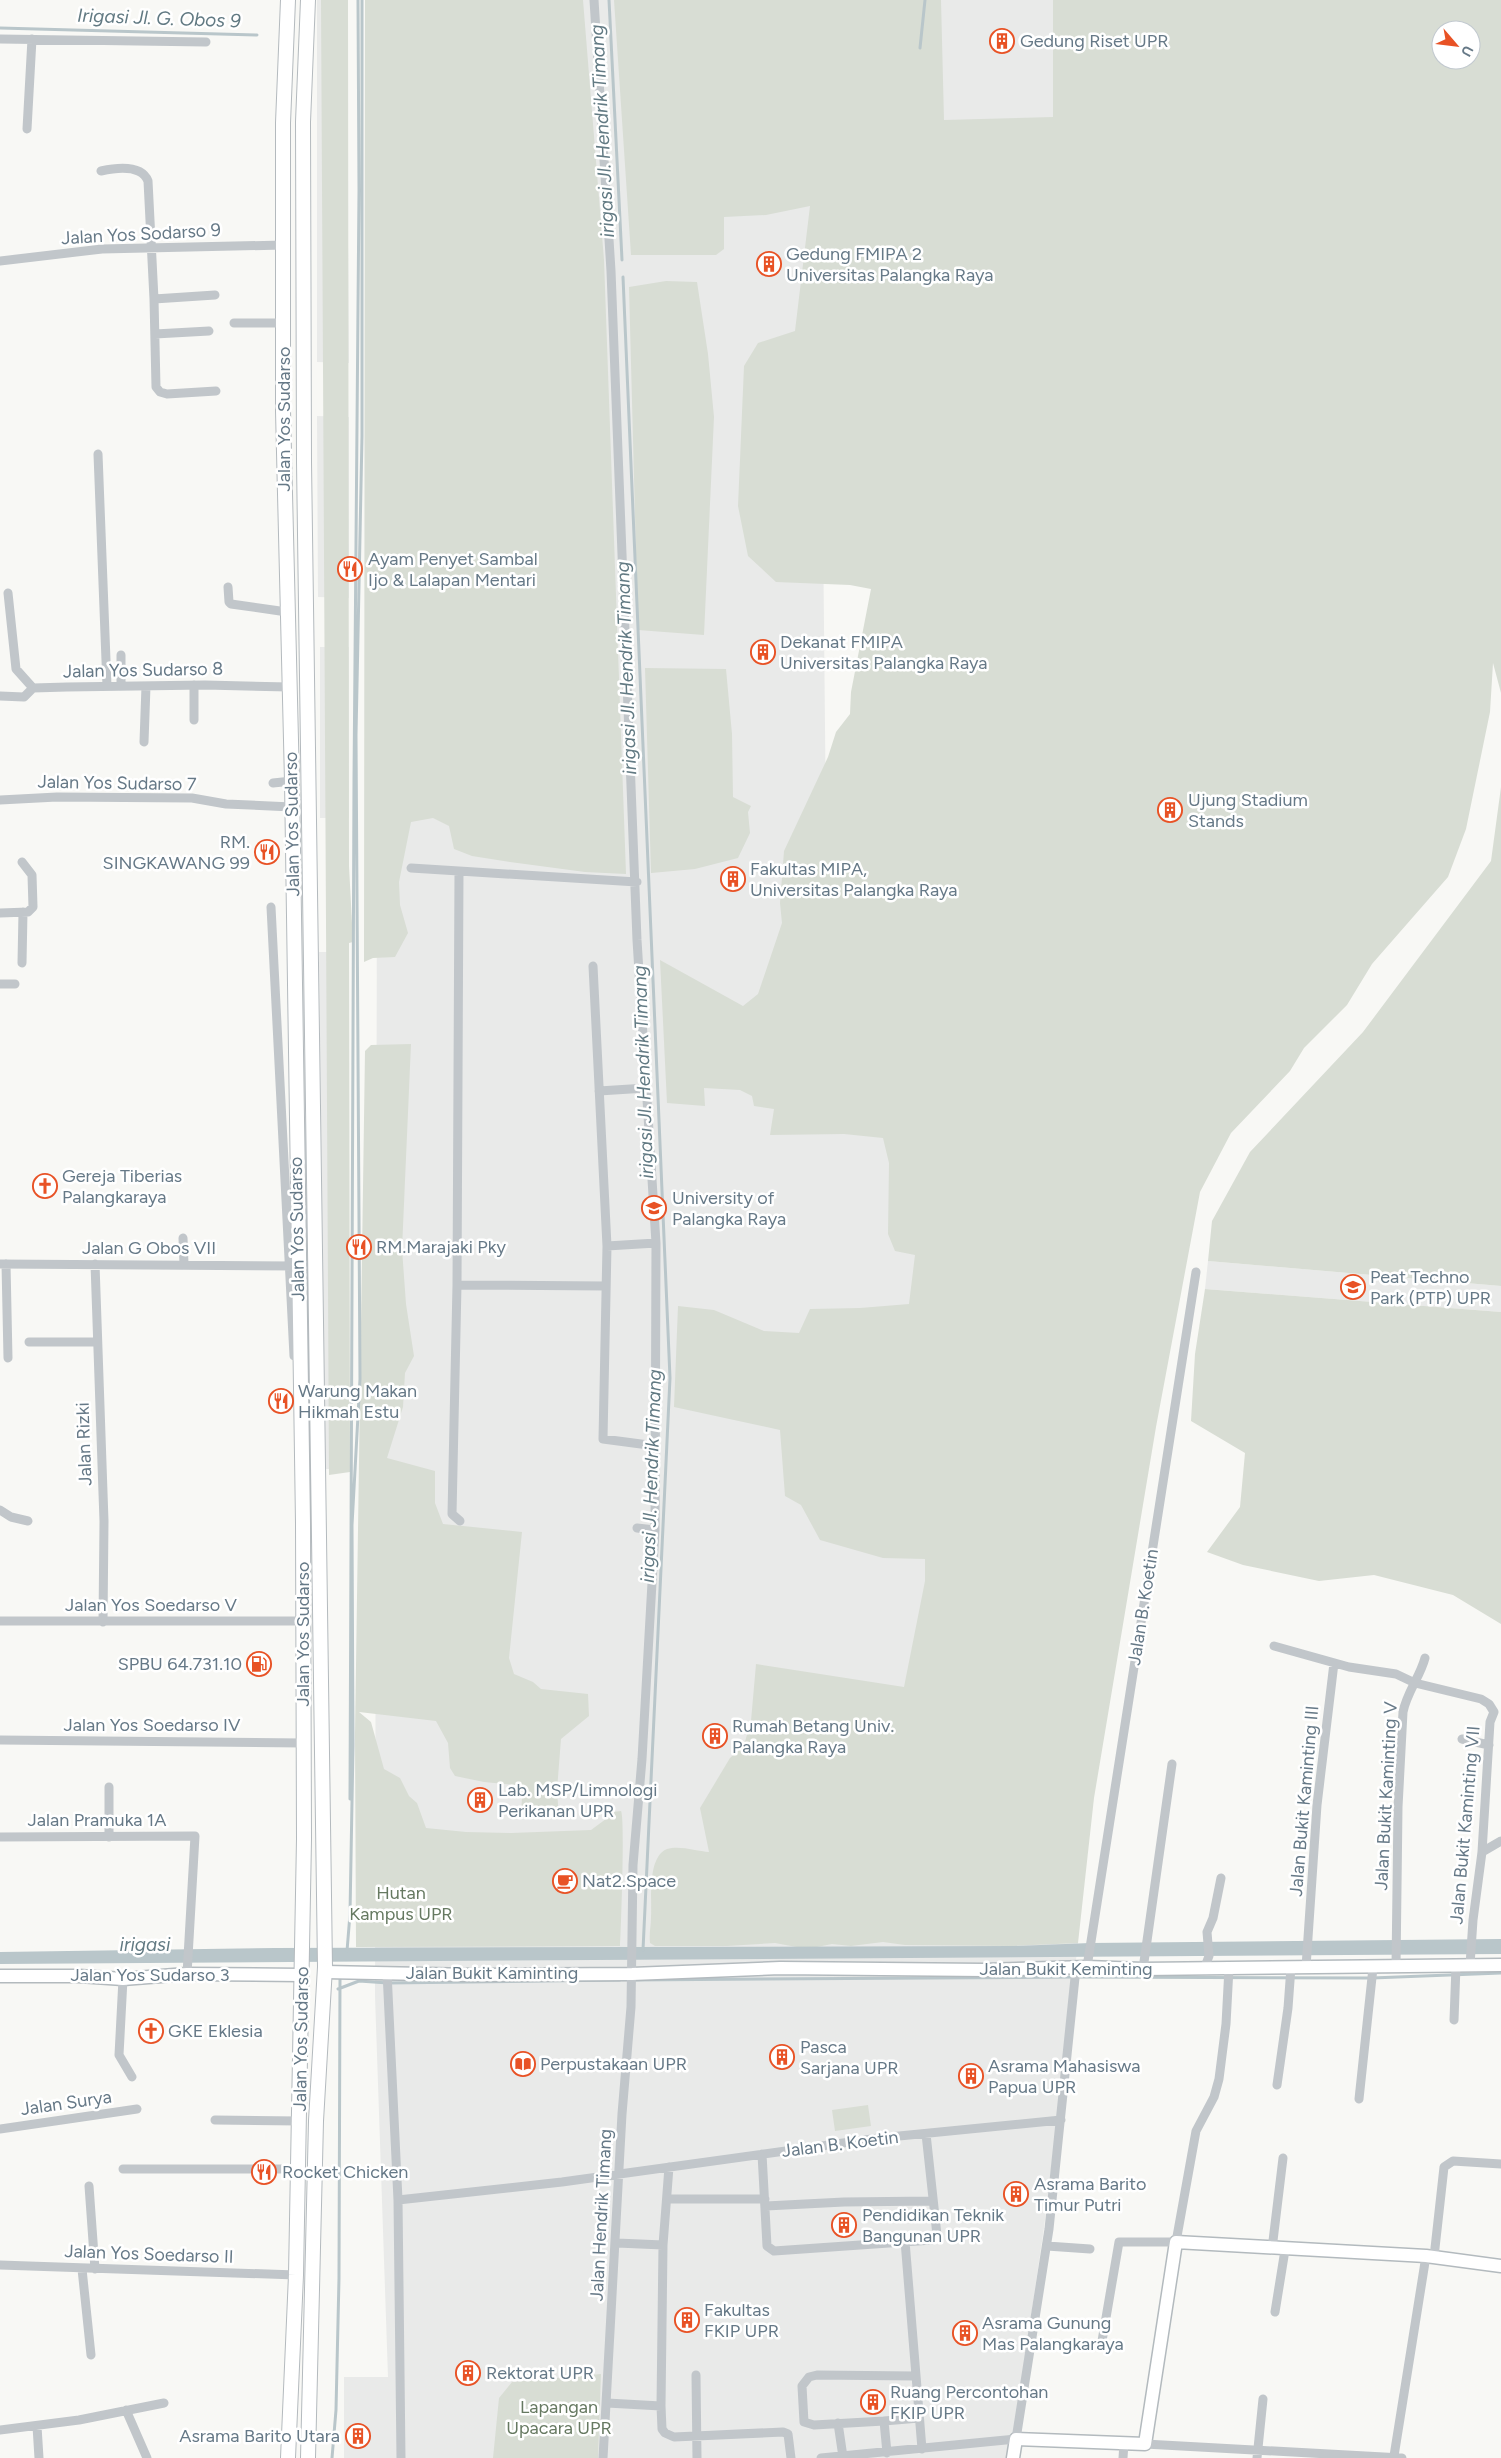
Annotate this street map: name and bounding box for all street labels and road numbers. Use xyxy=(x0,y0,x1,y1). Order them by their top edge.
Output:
street label: Jalan Yos Sodarso 9 xyxy=(61,219,221,249)
street label: Jalan Yos Sudarso xyxy=(273,347,295,491)
street label: Jalan Yos Sudarso 8 xyxy=(63,658,223,682)
street label: Jalan Yos Sudarso xyxy=(280,751,304,897)
street label: Jalan Yos Sudarso 7 xyxy=(37,771,197,795)
street label: Jalan Yos Sudarso xyxy=(285,1156,309,1302)
street label: Jalan G Obos VII xyxy=(82,1237,216,1259)
street label: Jalan Rizki xyxy=(72,1402,96,1486)
street label: Jalan B. Koetin xyxy=(1123,1547,1163,1667)
street label: Jalan Yos Sudarso xyxy=(292,1562,314,1706)
street label: Jalan Yos Soedarso V xyxy=(65,1594,238,1616)
street label: Jalan Bukit Kaminting V xyxy=(1370,1700,1402,1891)
street label: Jalan Bukit Kaminting III xyxy=(1285,1705,1323,1897)
street label: Jalan Yos Soedarso IV xyxy=(64,1714,241,1736)
street label: Jalan Bukit Kaminting VII xyxy=(1445,1725,1485,1925)
street label: Jalan Pramuka 1A xyxy=(28,1809,166,1831)
street label: Jalan Bukit Keminting xyxy=(979,1958,1153,1980)
street label: Jalan Bukit Kaminting xyxy=(406,1962,578,1984)
street label: Jalan Yos Sudarso 3 xyxy=(70,1964,230,1986)
street label: Jalan Yos Sudarso xyxy=(289,1966,313,2112)
street label: Jalan Surya xyxy=(19,2086,113,2120)
street label: Jalan B. Koetin xyxy=(780,2126,900,2162)
street label: Jalan Hendrik Timang xyxy=(585,2128,617,2302)
street label: Jalan Yos Soedarso II xyxy=(64,2240,234,2268)

